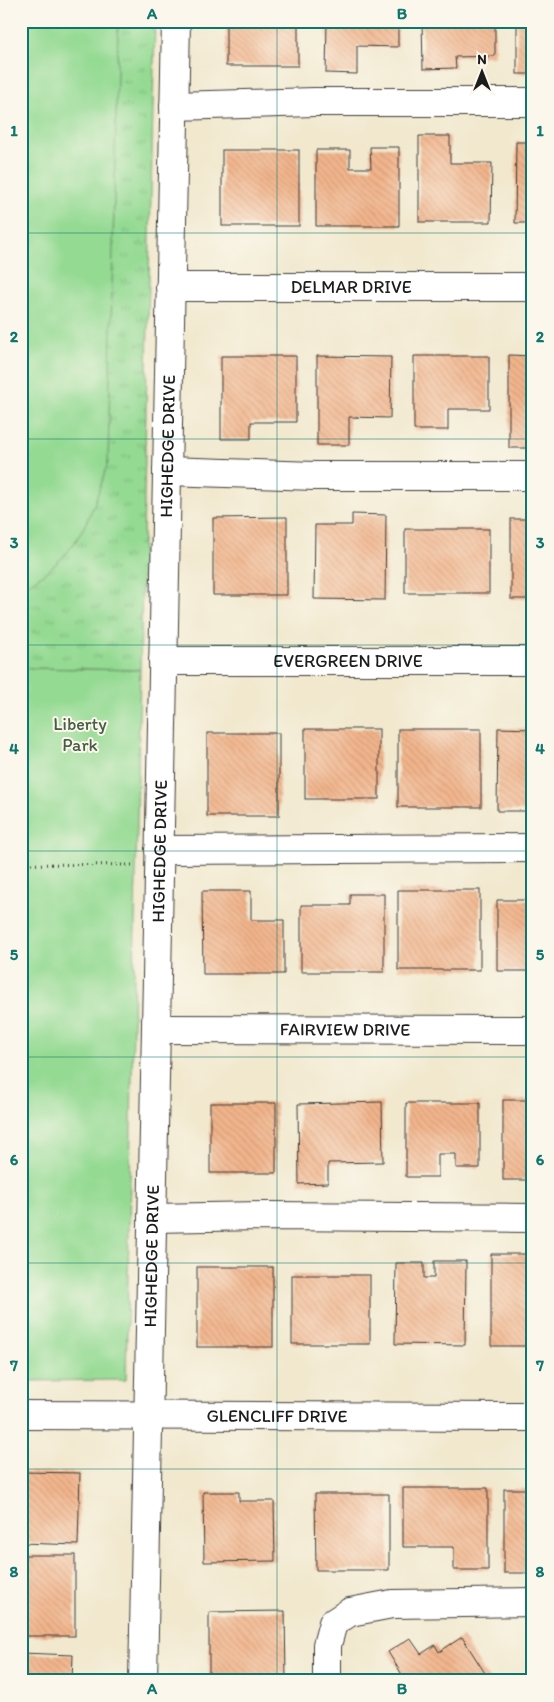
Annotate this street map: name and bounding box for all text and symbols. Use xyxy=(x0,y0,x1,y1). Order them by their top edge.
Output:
text: A xyxy=(146,4,158,23)
text: B xyxy=(397,4,408,23)
north arrow xyxy=(456,48,506,98)
text: N xyxy=(477,51,487,68)
text: 1 xyxy=(10,121,18,140)
text: 1 xyxy=(536,121,544,140)
street label: DELMAR DRIVE xyxy=(290,276,412,298)
text: 2 xyxy=(10,327,19,346)
text: 2 xyxy=(536,327,545,346)
street label: HIGHEDGE DRIVE xyxy=(155,375,180,518)
text: 3 xyxy=(10,533,19,552)
text: 3 xyxy=(536,533,545,552)
street label: EVERGREEN DRIVE xyxy=(273,650,423,672)
park label: Liberty Park xyxy=(53,713,107,756)
text: 4 xyxy=(9,739,19,758)
text: 4 xyxy=(535,739,545,758)
street label: HIGHEDGE DRIVE xyxy=(147,780,172,923)
text: 5 xyxy=(10,945,19,964)
text: 5 xyxy=(536,945,545,964)
street label: FAIRVIEW DRIVE xyxy=(280,1018,410,1041)
text: 6 xyxy=(10,1150,19,1169)
text: 6 xyxy=(536,1150,545,1169)
street label: HIGHEDGE DRIVE xyxy=(139,1184,164,1328)
text: 7 xyxy=(9,1356,18,1375)
text: 7 xyxy=(535,1356,544,1375)
street label: GLENCLIFF DRIVE xyxy=(206,1405,348,1427)
text: 8 xyxy=(10,1562,19,1581)
text: 8 xyxy=(536,1562,545,1581)
text: A xyxy=(146,1679,158,1698)
text: B xyxy=(397,1679,408,1698)

